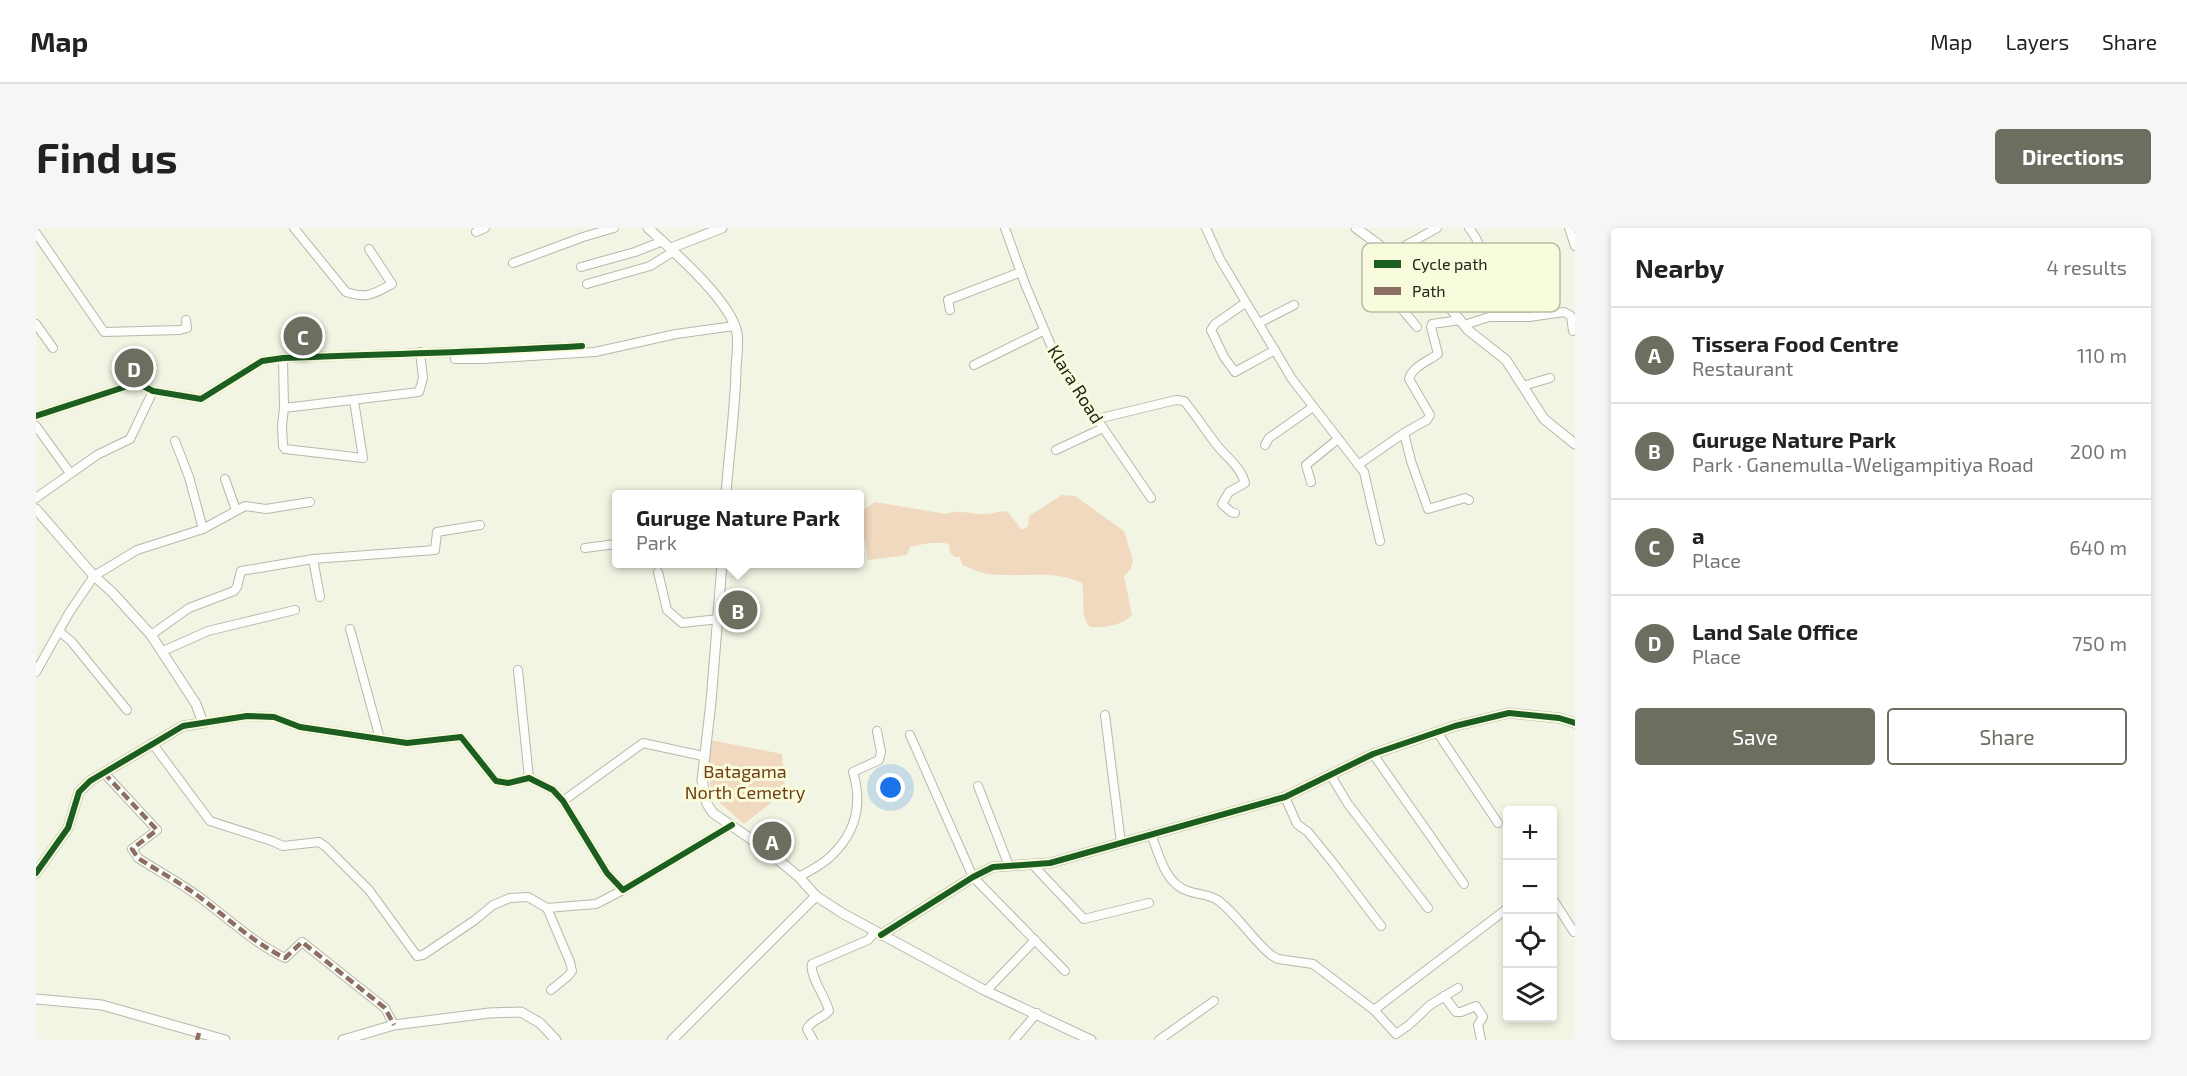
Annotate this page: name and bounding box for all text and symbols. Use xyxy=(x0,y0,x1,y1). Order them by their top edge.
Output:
text: Map xyxy=(30,24,88,58)
text: Map xyxy=(1930,29,1972,54)
text: Layers xyxy=(2005,29,2069,54)
text: Share xyxy=(2102,29,2157,54)
button: Directions xyxy=(1995,129,2151,184)
text: Find us xyxy=(36,131,178,181)
legend xyxy=(1362,243,1560,312)
text: Nearby xyxy=(1635,252,1724,283)
text: Cycle path xyxy=(1412,254,1488,273)
text: 4 results xyxy=(2047,255,2127,279)
text: Path xyxy=(1412,281,1446,300)
pin: C xyxy=(284,314,322,358)
text: Tissera Food Centre xyxy=(1692,330,1899,356)
street label: Klara Road xyxy=(1043,341,1109,427)
text: A xyxy=(1648,343,1661,367)
text: 110 m xyxy=(2077,343,2127,367)
pin: D xyxy=(114,346,154,390)
text: Restaurant xyxy=(1692,356,1793,380)
text: Guruge Nature Park xyxy=(1692,426,1896,452)
text: B xyxy=(1648,439,1661,463)
text: 200 m xyxy=(2070,439,2127,463)
text: Park · Ganemulla-Weligampitiya Road xyxy=(1692,452,2034,476)
popup xyxy=(612,490,864,568)
text: Guruge Nature Park xyxy=(636,504,840,530)
text: a xyxy=(1692,522,1705,548)
text: Park xyxy=(636,530,677,554)
text: C xyxy=(1649,535,1660,559)
text: 640 m xyxy=(2069,535,2127,559)
text: Place xyxy=(1692,548,1741,572)
pin: B xyxy=(718,588,758,632)
text: Land Sale Office xyxy=(1692,618,1858,644)
text: D xyxy=(1648,631,1661,655)
text: 750 m xyxy=(2072,631,2127,655)
text: Place xyxy=(1692,644,1741,668)
button: Save xyxy=(1635,708,1875,765)
button: Share xyxy=(1887,708,2127,765)
park label: Batagama North Cemetry xyxy=(685,760,806,803)
your location xyxy=(876,773,905,802)
map controls xyxy=(1503,806,1557,1022)
button: + xyxy=(1503,806,1557,860)
pin: A xyxy=(752,818,792,864)
button: − xyxy=(1503,860,1557,914)
button: locate xyxy=(1503,914,1557,968)
button: layers xyxy=(1503,968,1557,1022)

